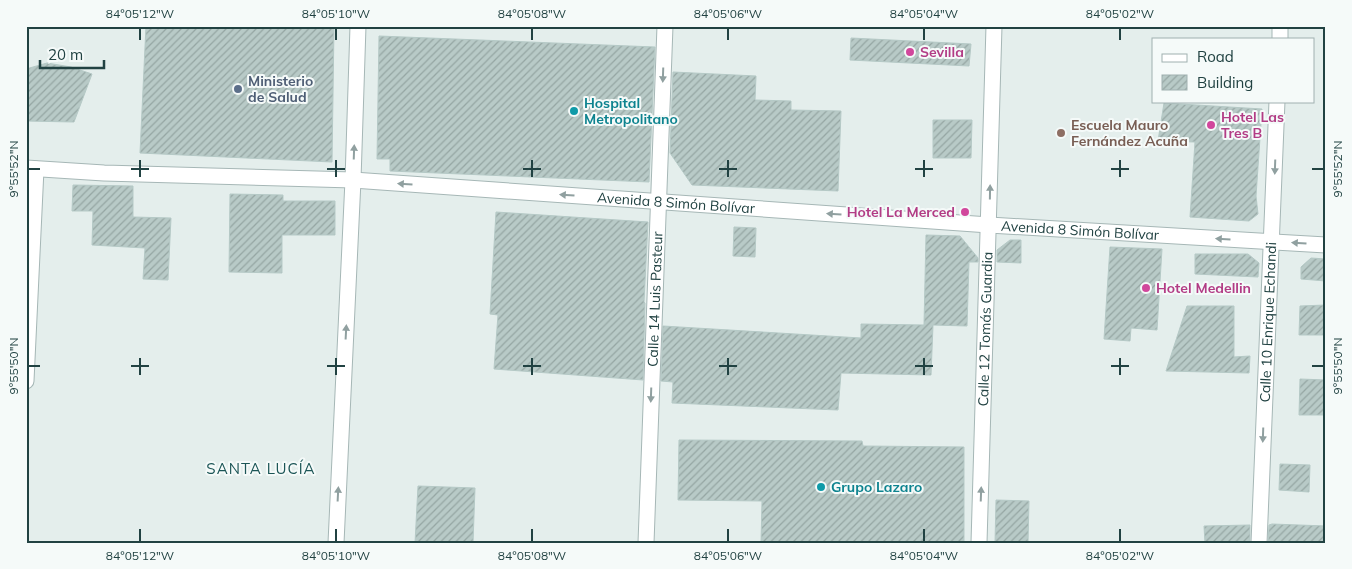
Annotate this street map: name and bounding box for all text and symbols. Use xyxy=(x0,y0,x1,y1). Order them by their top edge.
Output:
text: 84°05'12"W xyxy=(106,6,174,21)
text: 84°05'10"W xyxy=(302,6,370,21)
text: 84°05'08"W xyxy=(498,6,566,21)
text: 84°05'06"W xyxy=(694,6,762,21)
text: 84°05'04"W xyxy=(890,6,958,21)
text: 84°05'02"W xyxy=(1086,6,1154,21)
scale bar xyxy=(40,38,104,70)
legend xyxy=(1152,38,1314,102)
place label: Sevilla xyxy=(920,43,964,61)
text: 20 m xyxy=(48,45,83,64)
marker: Sevilla xyxy=(904,46,916,58)
text: Road xyxy=(1197,47,1234,66)
one-way arrow xyxy=(659,67,667,83)
place label: Ministerio de Salud xyxy=(248,72,313,106)
text: Building xyxy=(1197,73,1253,92)
marker: Ministerio de Salud xyxy=(232,83,244,95)
place label: Hospital Metropolitano xyxy=(584,94,678,128)
marker: Hospital Metropolitano xyxy=(568,105,580,117)
place label: Hotel Las Tres B xyxy=(1221,108,1284,142)
place label: Escuela Mauro Fernández Acuña xyxy=(1071,116,1188,150)
marker: Hotel Las Tres B xyxy=(1205,119,1217,131)
marker: Escuela Mauro Fernández Acuña xyxy=(1055,127,1067,139)
text: 9°55'52"N xyxy=(6,141,21,197)
text: 9°55'52"N xyxy=(1330,141,1345,197)
one-way arrow xyxy=(350,144,358,160)
one-way arrow xyxy=(1270,160,1278,176)
one-way arrow xyxy=(396,179,412,187)
one-way arrow xyxy=(986,183,994,199)
street label: Avenida 8 Simón Bolívar xyxy=(596,188,756,217)
one-way arrow xyxy=(559,191,575,199)
place label: Hotel La Merced xyxy=(847,203,955,221)
marker: Hotel La Merced xyxy=(959,206,971,218)
one-way arrow xyxy=(825,210,841,218)
street label: Avenida 8 Simón Bolívar xyxy=(1000,217,1160,244)
street label: Calle 14 Luis Pasteur xyxy=(643,230,666,367)
one-way arrow xyxy=(1215,234,1231,242)
one-way arrow xyxy=(1290,239,1306,247)
street label: Calle 10 Enrique Echandi xyxy=(1256,242,1280,403)
street label: Calle 12 Tomás Guardia xyxy=(974,251,996,407)
place label: Hotel Medellin xyxy=(1156,279,1251,297)
marker: Hotel Medellin xyxy=(1140,282,1152,294)
one-way arrow xyxy=(342,323,350,339)
text: 9°55'50"N xyxy=(6,338,21,394)
text: 9°55'50"N xyxy=(1330,338,1345,394)
one-way arrow xyxy=(647,387,655,403)
one-way arrow xyxy=(1259,427,1267,443)
district label: SANTA LUCÍA xyxy=(206,459,316,478)
place label: Grupo Lazaro xyxy=(831,478,922,496)
marker: Grupo Lazaro xyxy=(815,481,827,493)
one-way arrow xyxy=(334,486,342,502)
one-way arrow xyxy=(977,486,985,502)
text: 84°05'12"W xyxy=(106,548,174,563)
text: 84°05'10"W xyxy=(302,548,370,563)
text: 84°05'08"W xyxy=(498,548,566,563)
text: 84°05'06"W xyxy=(694,548,762,563)
text: 84°05'04"W xyxy=(890,548,958,563)
text: 84°05'02"W xyxy=(1086,548,1154,563)

